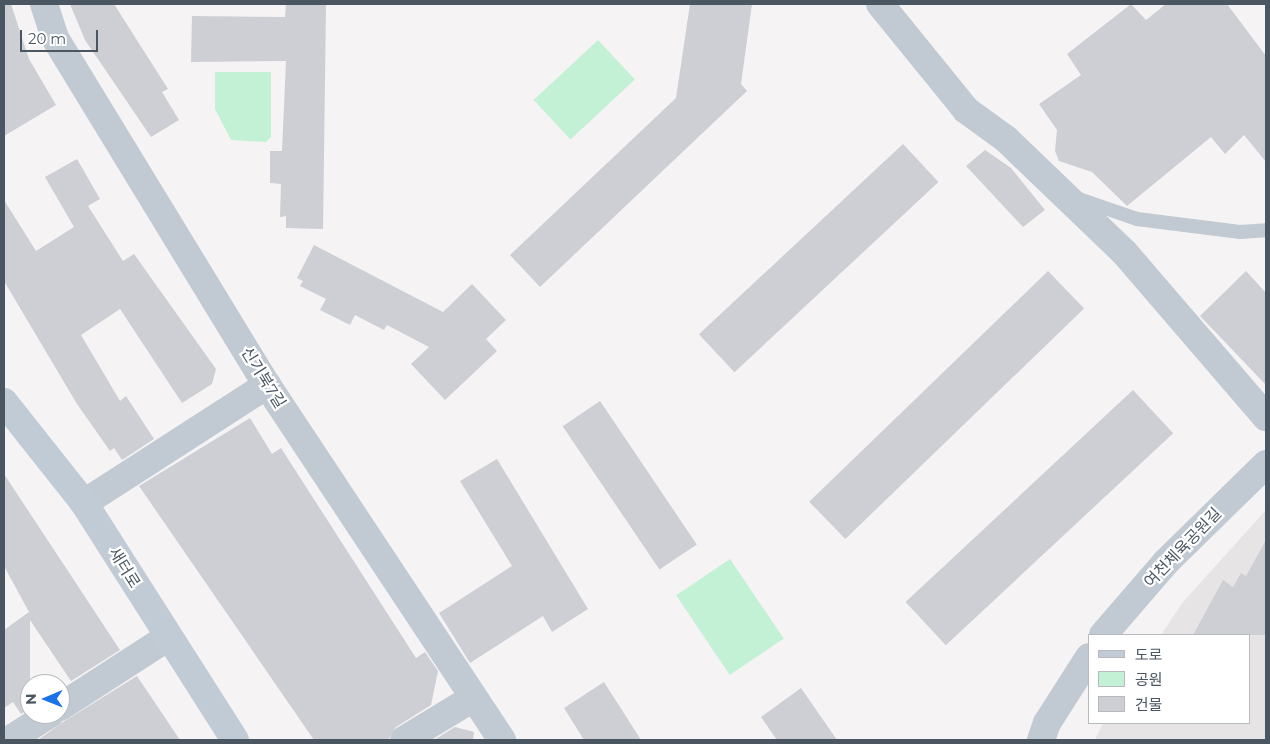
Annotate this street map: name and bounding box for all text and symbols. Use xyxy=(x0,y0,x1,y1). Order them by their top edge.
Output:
scale bar xyxy=(22,20,100,52)
text: 20 m xyxy=(28,29,66,48)
street label: 신기북7길 xyxy=(237,344,289,412)
street label: 여천체육공원길 xyxy=(1140,504,1226,592)
street label: 새터로 xyxy=(104,544,144,592)
legend xyxy=(1088,634,1250,724)
text: 도로 xyxy=(1135,645,1163,664)
text: 공원 xyxy=(1135,670,1163,689)
north arrow xyxy=(20,674,70,724)
text: N xyxy=(22,693,40,705)
text: 건물 xyxy=(1135,695,1163,714)

